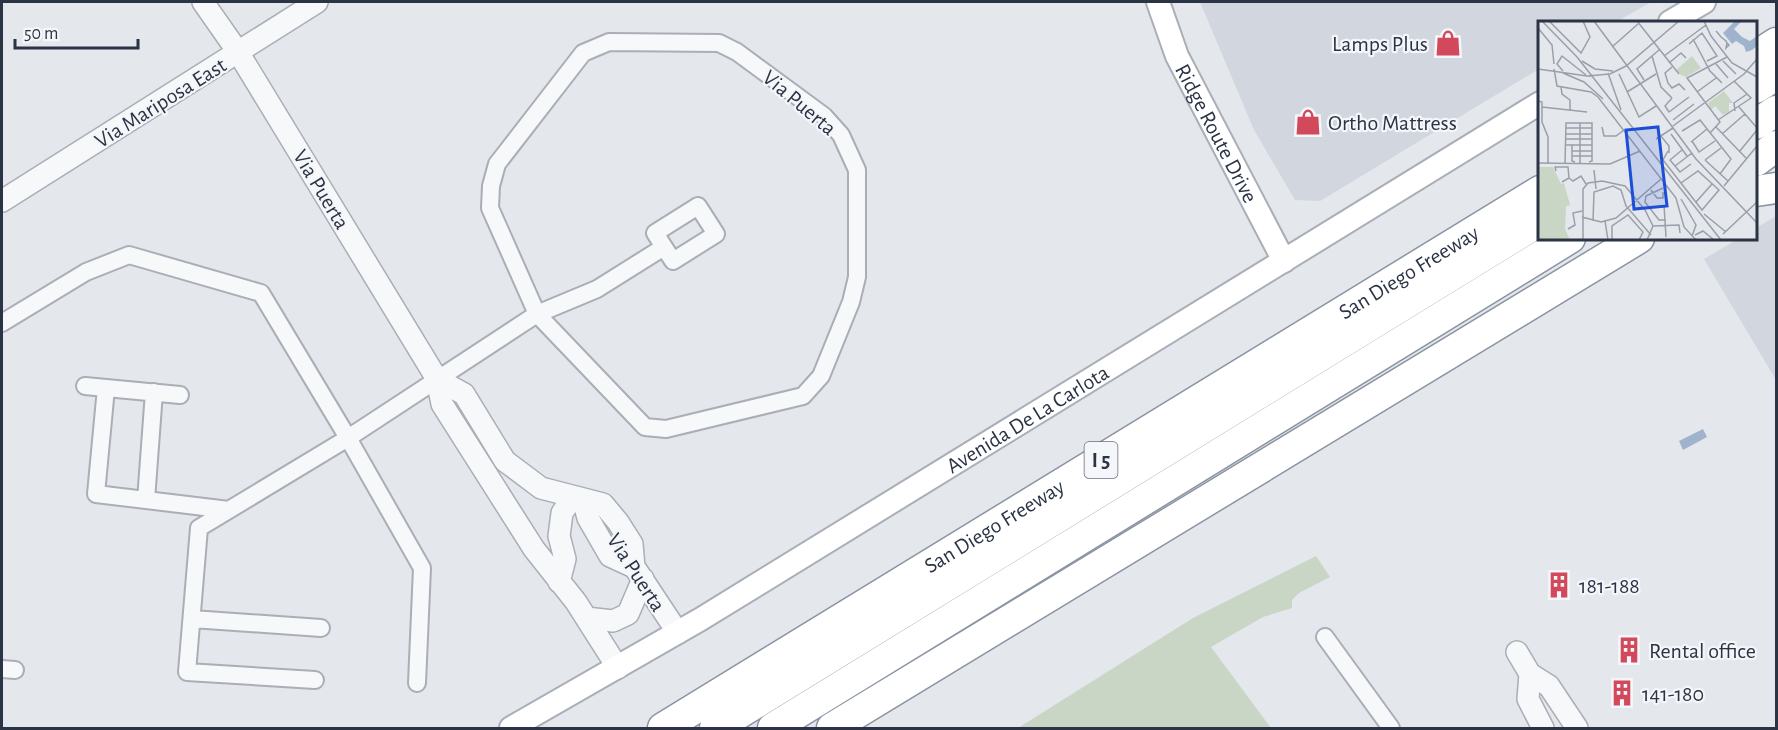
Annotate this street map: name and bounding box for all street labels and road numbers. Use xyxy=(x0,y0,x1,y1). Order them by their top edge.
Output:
street label: Via Mariposa East xyxy=(91,54,230,152)
street label: Ridge Route Drive xyxy=(1171,60,1261,206)
street label: Via Puerta xyxy=(758,66,840,140)
street label: Via Puerta xyxy=(289,146,353,233)
street label: San Diego Freeway xyxy=(1335,221,1483,323)
street label: Avenida De La Carlota xyxy=(943,361,1113,477)
road number: I 5 xyxy=(1084,442,1118,478)
street label: San Diego Freeway xyxy=(921,475,1069,577)
street label: Via Puerta xyxy=(603,530,669,616)

